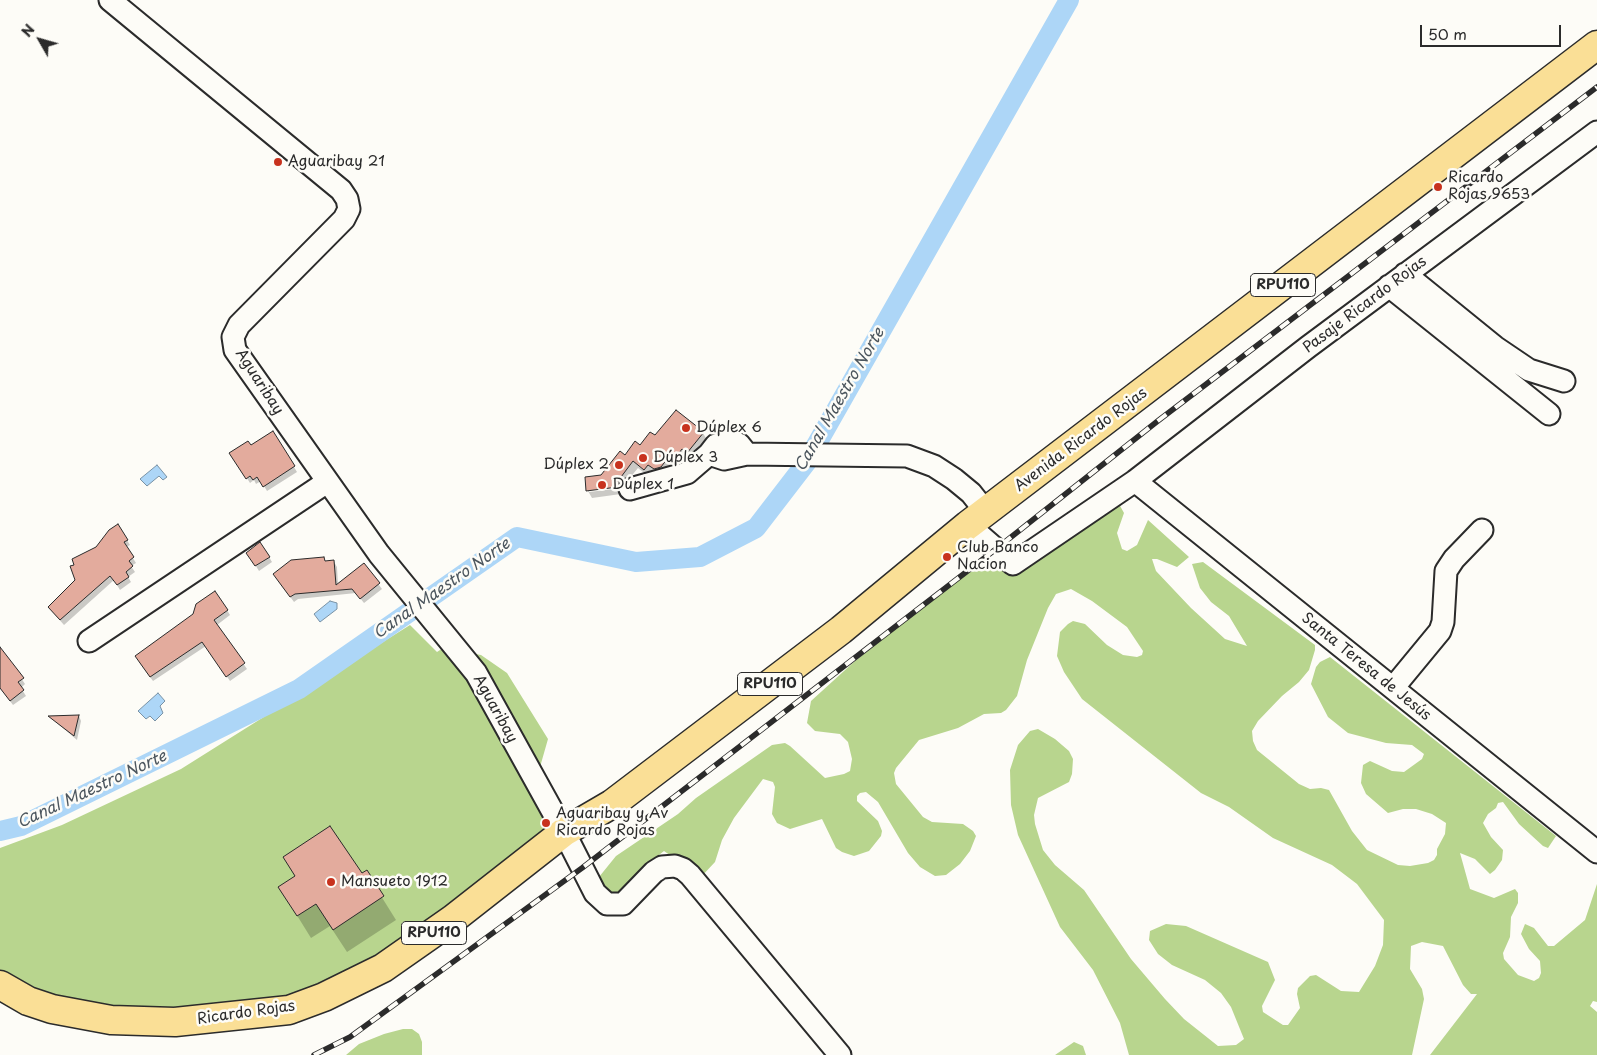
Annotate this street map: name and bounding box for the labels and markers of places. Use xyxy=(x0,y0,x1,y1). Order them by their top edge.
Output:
place label: Aguaribay 21 xyxy=(288,153,385,171)
marker: Aguaribay 21 xyxy=(272,156,284,168)
place label: Ricardo Rojas 9653 xyxy=(1448,169,1530,204)
marker: Ricardo Rojas 9653 xyxy=(1432,181,1444,193)
place label: Dúplex 6 xyxy=(696,419,762,437)
marker: Dúplex 6 xyxy=(680,422,692,434)
place label: Dúplex 3 xyxy=(653,449,718,467)
marker: Dúplex 3 xyxy=(637,452,649,464)
place label: Dúplex 2 xyxy=(543,456,609,474)
marker: Dúplex 2 xyxy=(613,459,625,471)
place label: Dúplex 1 xyxy=(612,476,674,494)
marker: Dúplex 1 xyxy=(596,479,608,491)
place label: Club Banco Nacion xyxy=(957,539,1039,574)
marker: Club Banco Nacion xyxy=(941,551,953,563)
place label: Aguaribay y Av Ricardo Rojas xyxy=(556,805,668,840)
marker: Aguaribay y Av Ricardo Rojas xyxy=(540,817,552,829)
place label: Mansueto 1912 xyxy=(341,873,448,891)
marker: Mansueto 1912 xyxy=(325,876,337,888)

